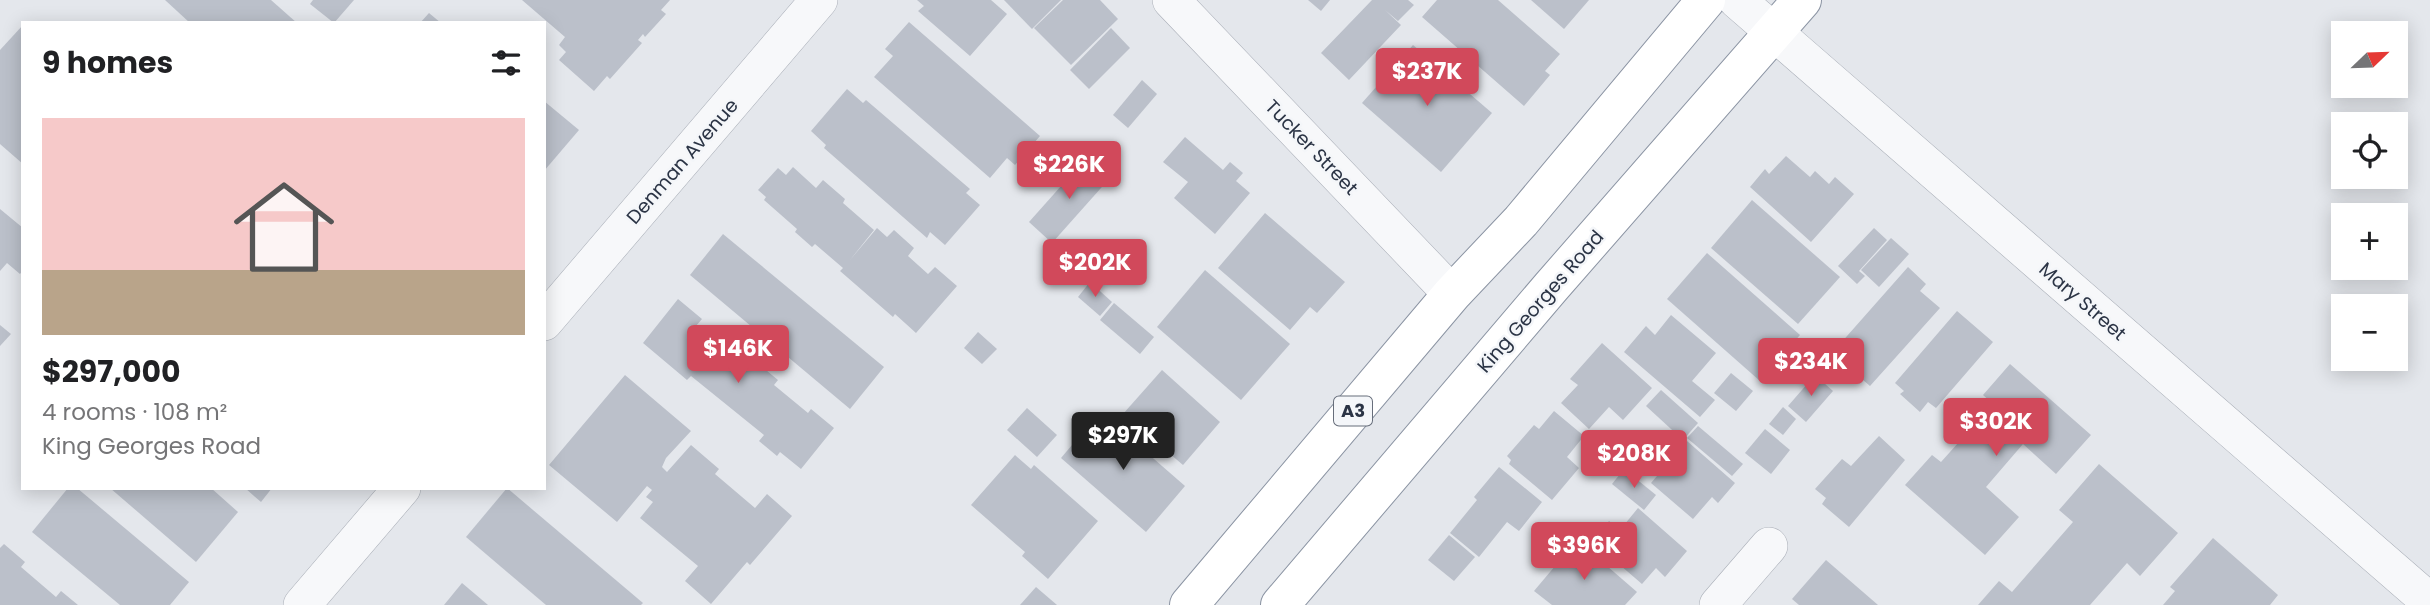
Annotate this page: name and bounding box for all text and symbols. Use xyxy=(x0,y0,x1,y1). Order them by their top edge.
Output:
north arrow xyxy=(2331,21,2408,98)
map controls xyxy=(2331,21,2408,371)
text: 9 homes xyxy=(42,41,173,84)
icon: filters xyxy=(487,44,525,82)
pin: $237K xyxy=(1378,48,1476,108)
text: $237K xyxy=(1392,55,1462,87)
street label: Denman Avenue xyxy=(620,93,745,230)
street label: Tucker Street xyxy=(1259,94,1364,201)
button: locate xyxy=(2331,112,2408,189)
pin: $226K xyxy=(1020,142,1118,201)
text: $226K xyxy=(1033,148,1105,180)
icon: home xyxy=(221,164,347,290)
button: + xyxy=(2331,203,2408,280)
street label: King Georges Road xyxy=(1471,224,1610,378)
pin: $202K xyxy=(1046,240,1144,299)
text: $202K xyxy=(1059,246,1131,278)
street label: Mary Street xyxy=(2033,256,2132,347)
button: − xyxy=(2331,294,2408,371)
pin: $146K xyxy=(689,326,787,385)
text: $146K xyxy=(703,332,773,364)
pin: $234K xyxy=(1762,338,1860,398)
text: $234K xyxy=(1774,345,1848,377)
text: $297,000 xyxy=(42,350,181,393)
text: 4 rooms · 108 m² xyxy=(42,396,227,428)
road number: A3 xyxy=(1334,396,1372,426)
pin: $302K xyxy=(1947,398,2045,458)
text: $302K xyxy=(1959,405,2033,437)
pin: $297K xyxy=(1074,412,1172,472)
text: $297K xyxy=(1088,419,1158,451)
text: King Georges Road xyxy=(42,430,261,462)
pin: $208K xyxy=(1585,430,1683,490)
text: $208K xyxy=(1597,437,1671,469)
pin: $396K xyxy=(1535,522,1633,582)
text: $396K xyxy=(1547,529,1621,561)

